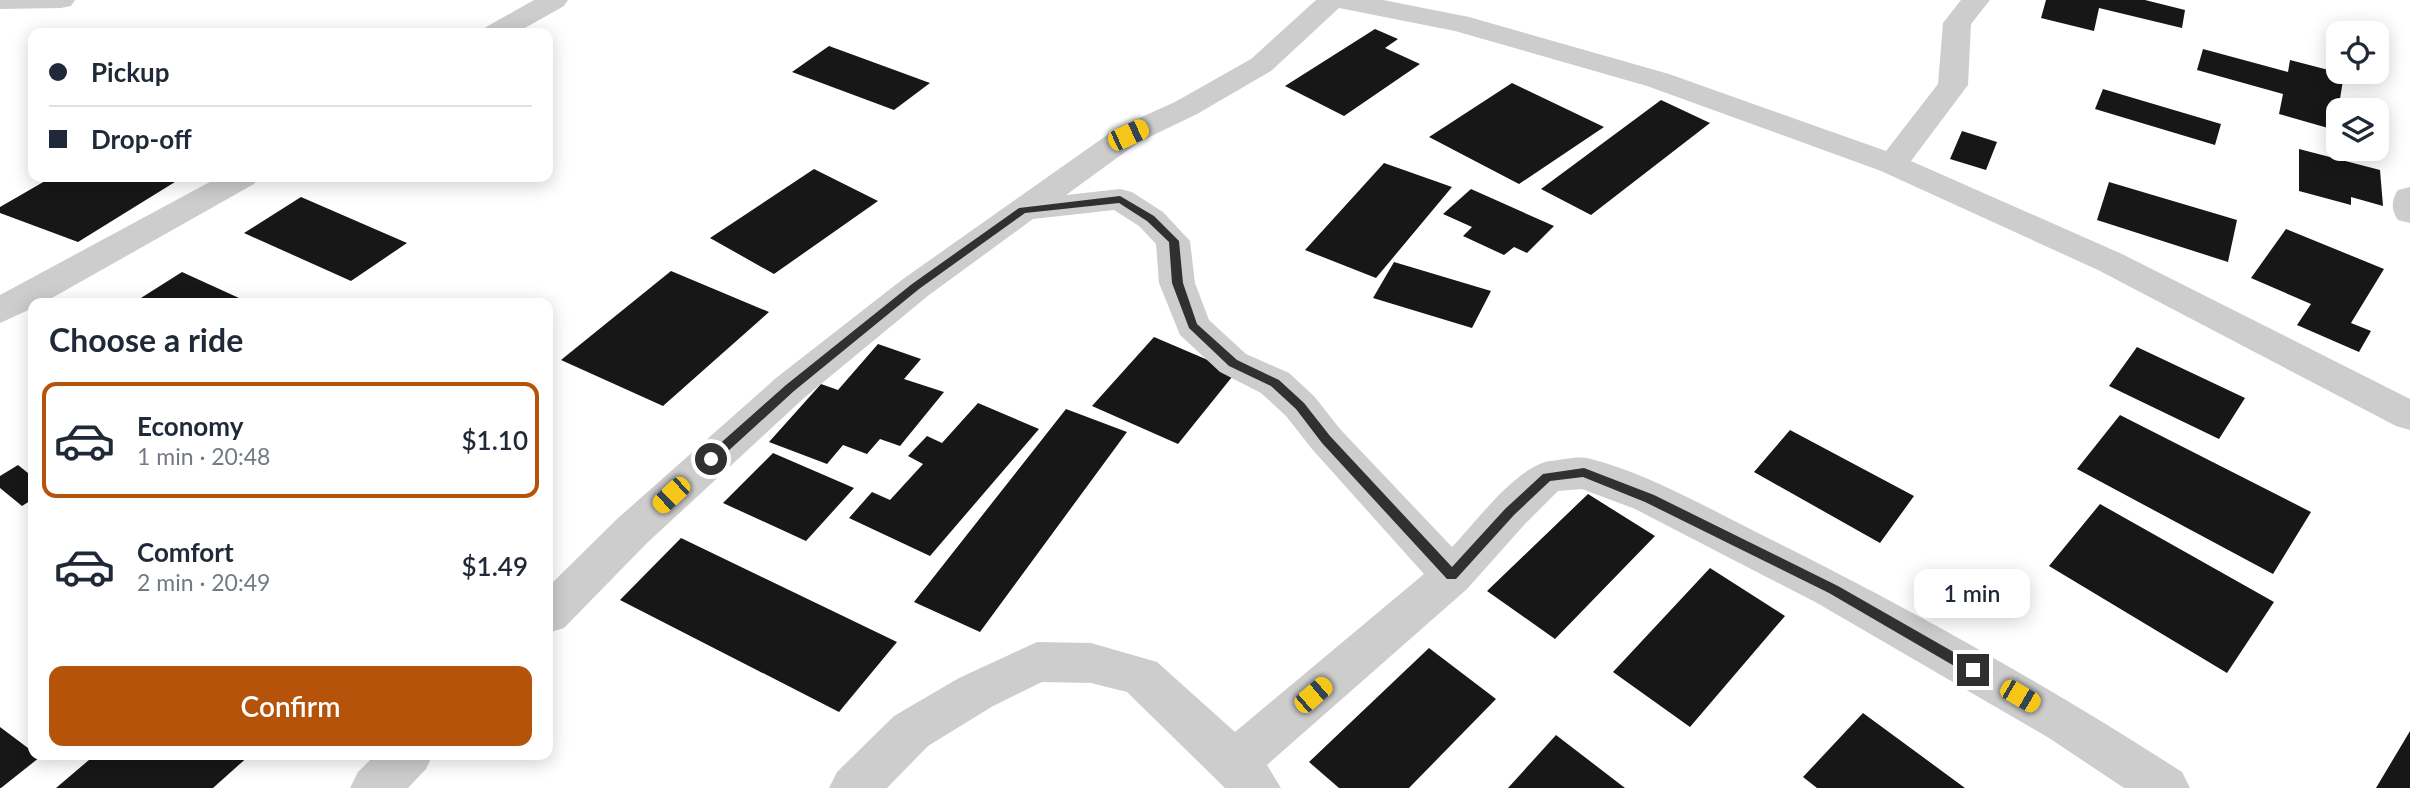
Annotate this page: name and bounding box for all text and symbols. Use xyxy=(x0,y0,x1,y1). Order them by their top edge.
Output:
map controls xyxy=(2326,21,2389,161)
button: locate xyxy=(2326,21,2389,84)
text: Pickup xyxy=(91,56,170,88)
button: layers xyxy=(2326,98,2389,161)
car xyxy=(1105,117,1152,153)
text: Drop-off xyxy=(91,123,192,155)
text: Choose a ride xyxy=(49,320,243,359)
icon: car xyxy=(53,409,116,472)
text: Economy xyxy=(137,410,243,442)
text: $1.10 xyxy=(462,424,528,456)
text: 1 min · 20:48 xyxy=(137,442,270,470)
route start xyxy=(695,443,727,475)
car xyxy=(649,473,694,517)
icon: car xyxy=(53,535,116,598)
text: Comfort xyxy=(137,536,234,568)
text: $1.49 xyxy=(462,550,528,582)
text: 2 min · 20:49 xyxy=(137,568,270,596)
callout: 1 min xyxy=(1915,568,2031,618)
text: 1 min xyxy=(1944,579,2000,607)
route end xyxy=(1957,654,1989,686)
button: Confirm xyxy=(49,666,532,746)
car xyxy=(1291,673,1336,717)
car xyxy=(1997,676,2044,716)

